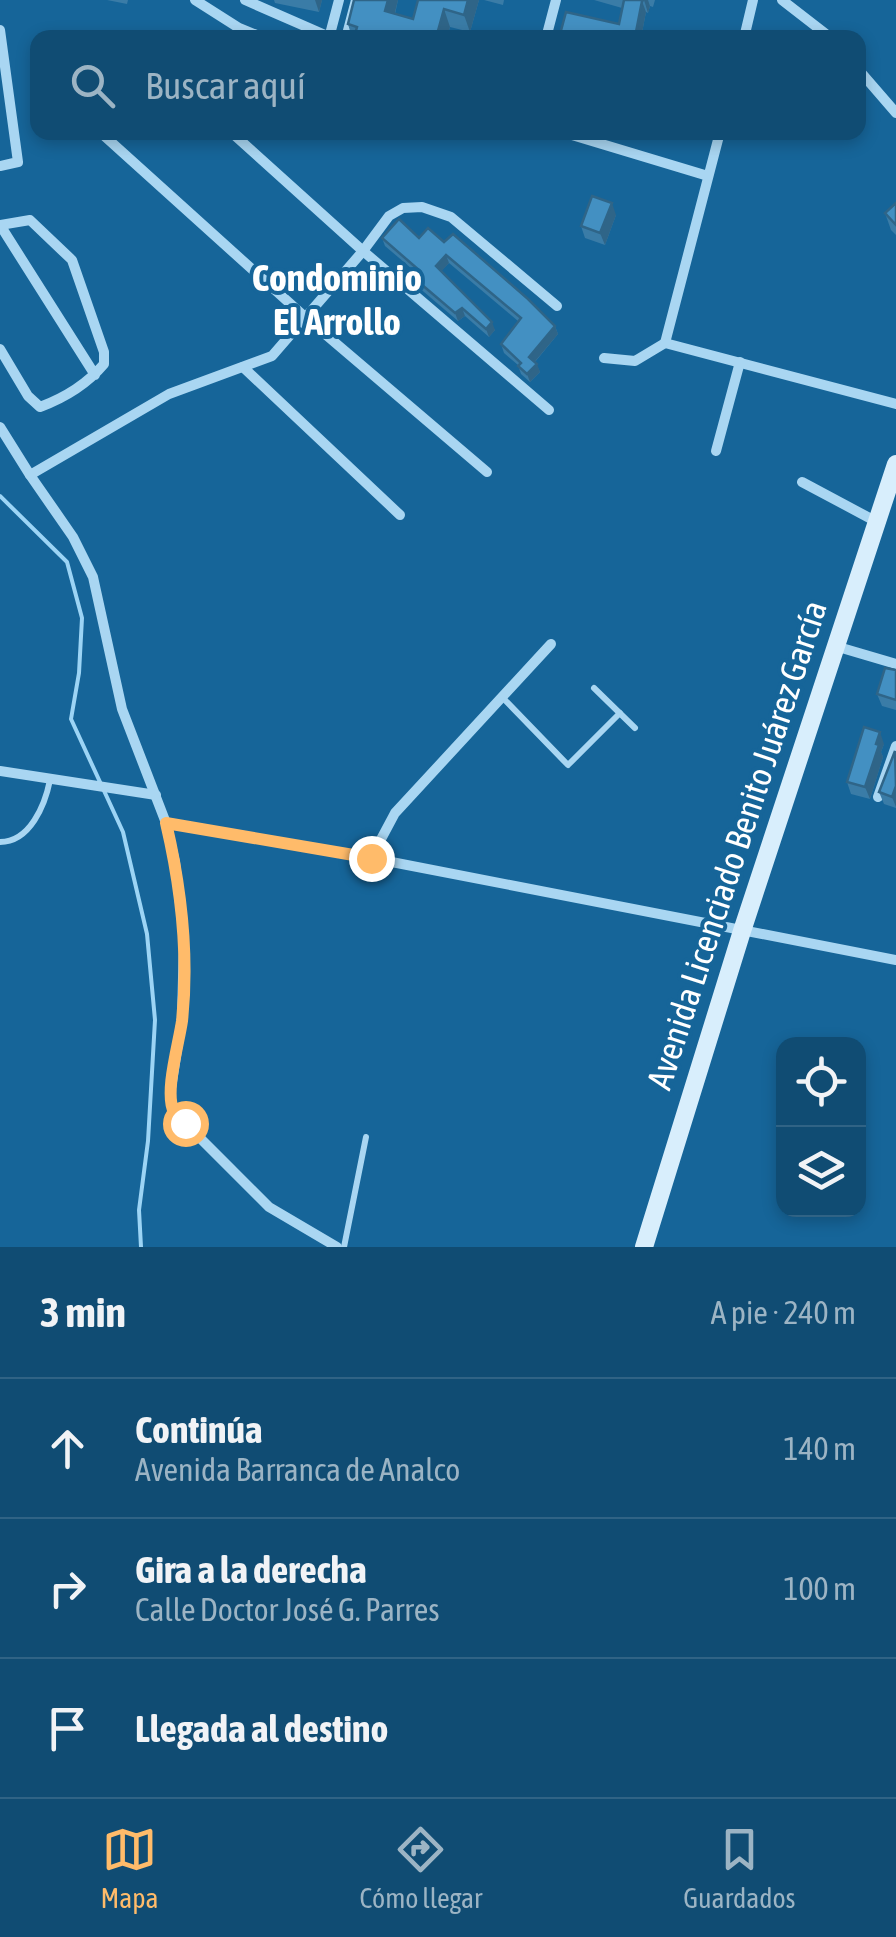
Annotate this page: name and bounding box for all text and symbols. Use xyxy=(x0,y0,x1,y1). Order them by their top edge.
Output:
search box xyxy=(30,30,866,140)
icon: search xyxy=(65,58,120,113)
text: Buscar aquí xyxy=(145,64,306,107)
district label: Condominio El Arrollo xyxy=(252,256,422,343)
street label: Avenida Licenciado Benito Juárez García xyxy=(638,595,834,1094)
route end xyxy=(349,836,395,882)
map controls xyxy=(776,1037,866,1217)
button: locate xyxy=(776,1037,866,1127)
route start xyxy=(163,1101,209,1147)
button: layers xyxy=(776,1127,866,1217)
text: 3 min xyxy=(40,1288,126,1336)
text: A pie · 240 m xyxy=(711,1294,856,1331)
text: Continúa xyxy=(135,1408,263,1451)
icon: ahead xyxy=(40,1421,95,1476)
text: 140 m xyxy=(783,1430,856,1467)
text: Avenida Barranca de Analco xyxy=(135,1451,460,1488)
text: Gira a la derecha xyxy=(135,1548,367,1591)
icon: right xyxy=(40,1561,95,1616)
text: 100 m xyxy=(783,1570,856,1607)
text: Calle Doctor José G. Parres xyxy=(135,1591,440,1628)
icon: arrive xyxy=(40,1701,95,1756)
text: Llegada al destino xyxy=(135,1707,388,1750)
tab: Mapa xyxy=(100,1822,159,1914)
tab: Cómo llegar xyxy=(359,1822,482,1914)
tab: Guardados xyxy=(683,1822,796,1914)

